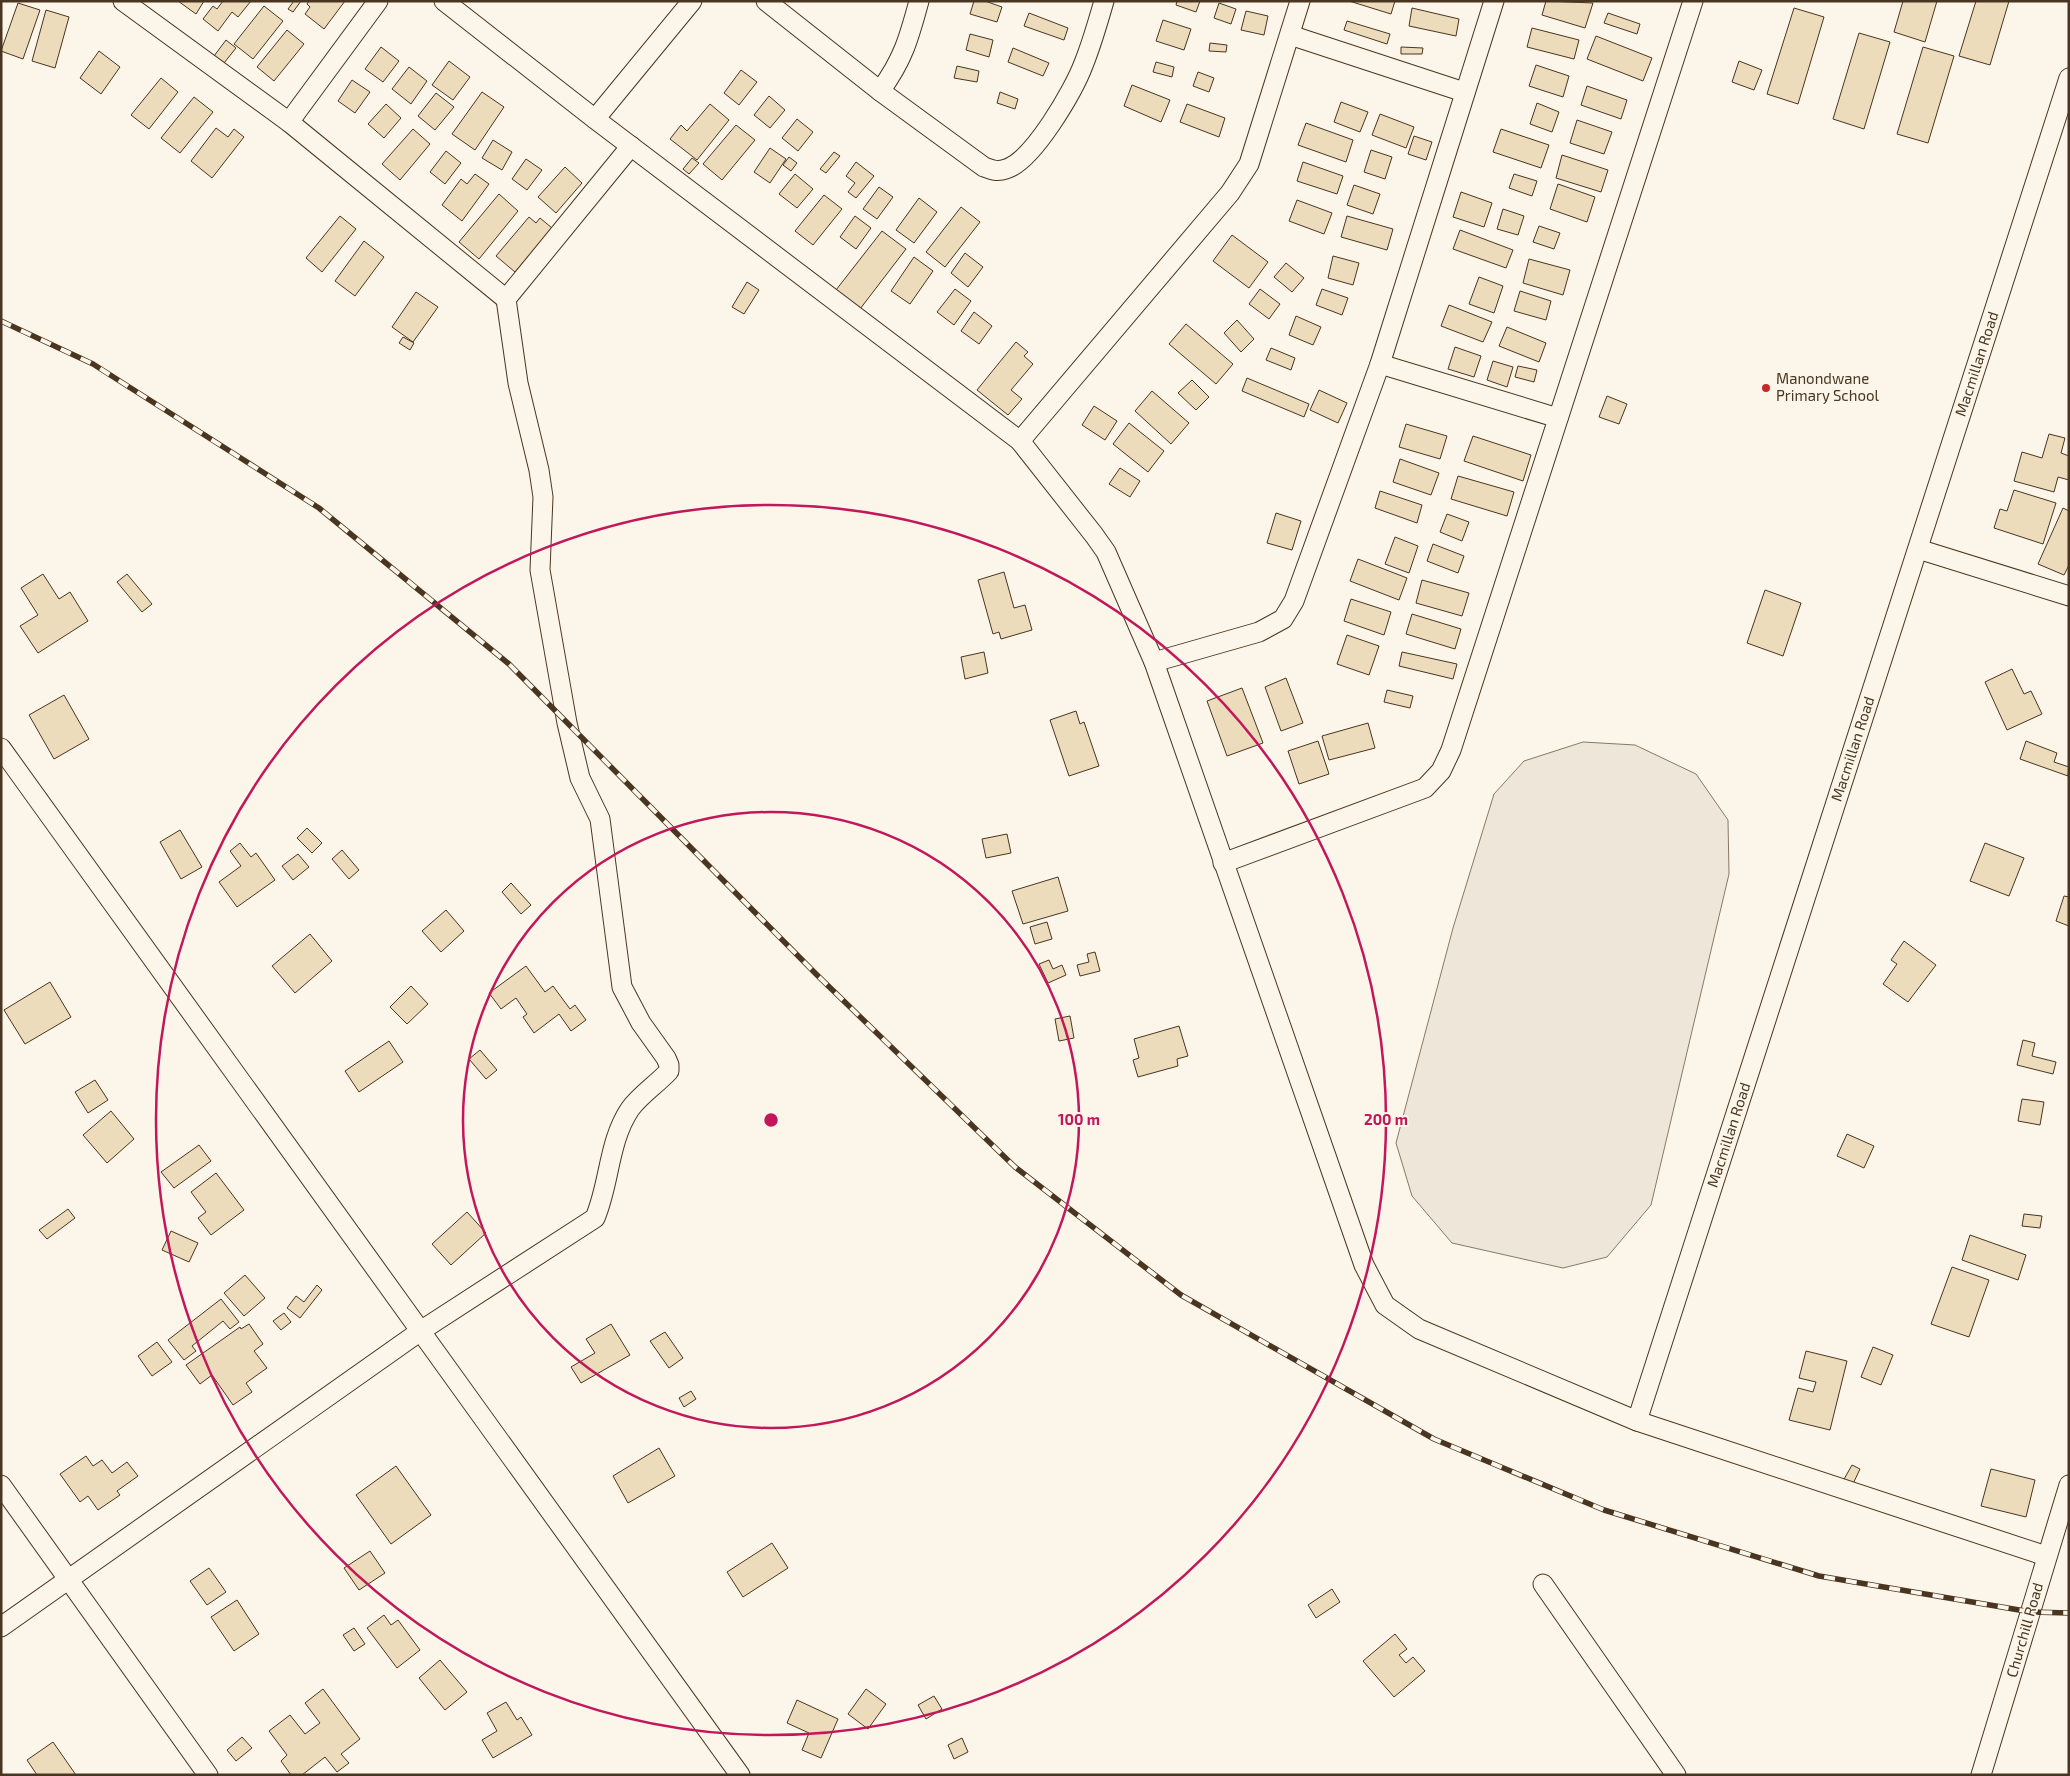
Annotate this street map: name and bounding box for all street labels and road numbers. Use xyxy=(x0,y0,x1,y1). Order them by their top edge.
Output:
street label: Macmillan Road xyxy=(1951,309,2002,418)
street label: Macmillan Road xyxy=(1827,694,1878,803)
street label: Macmillan Road xyxy=(1703,1080,1754,1189)
street label: Churchill Road xyxy=(2002,1580,2046,1679)

